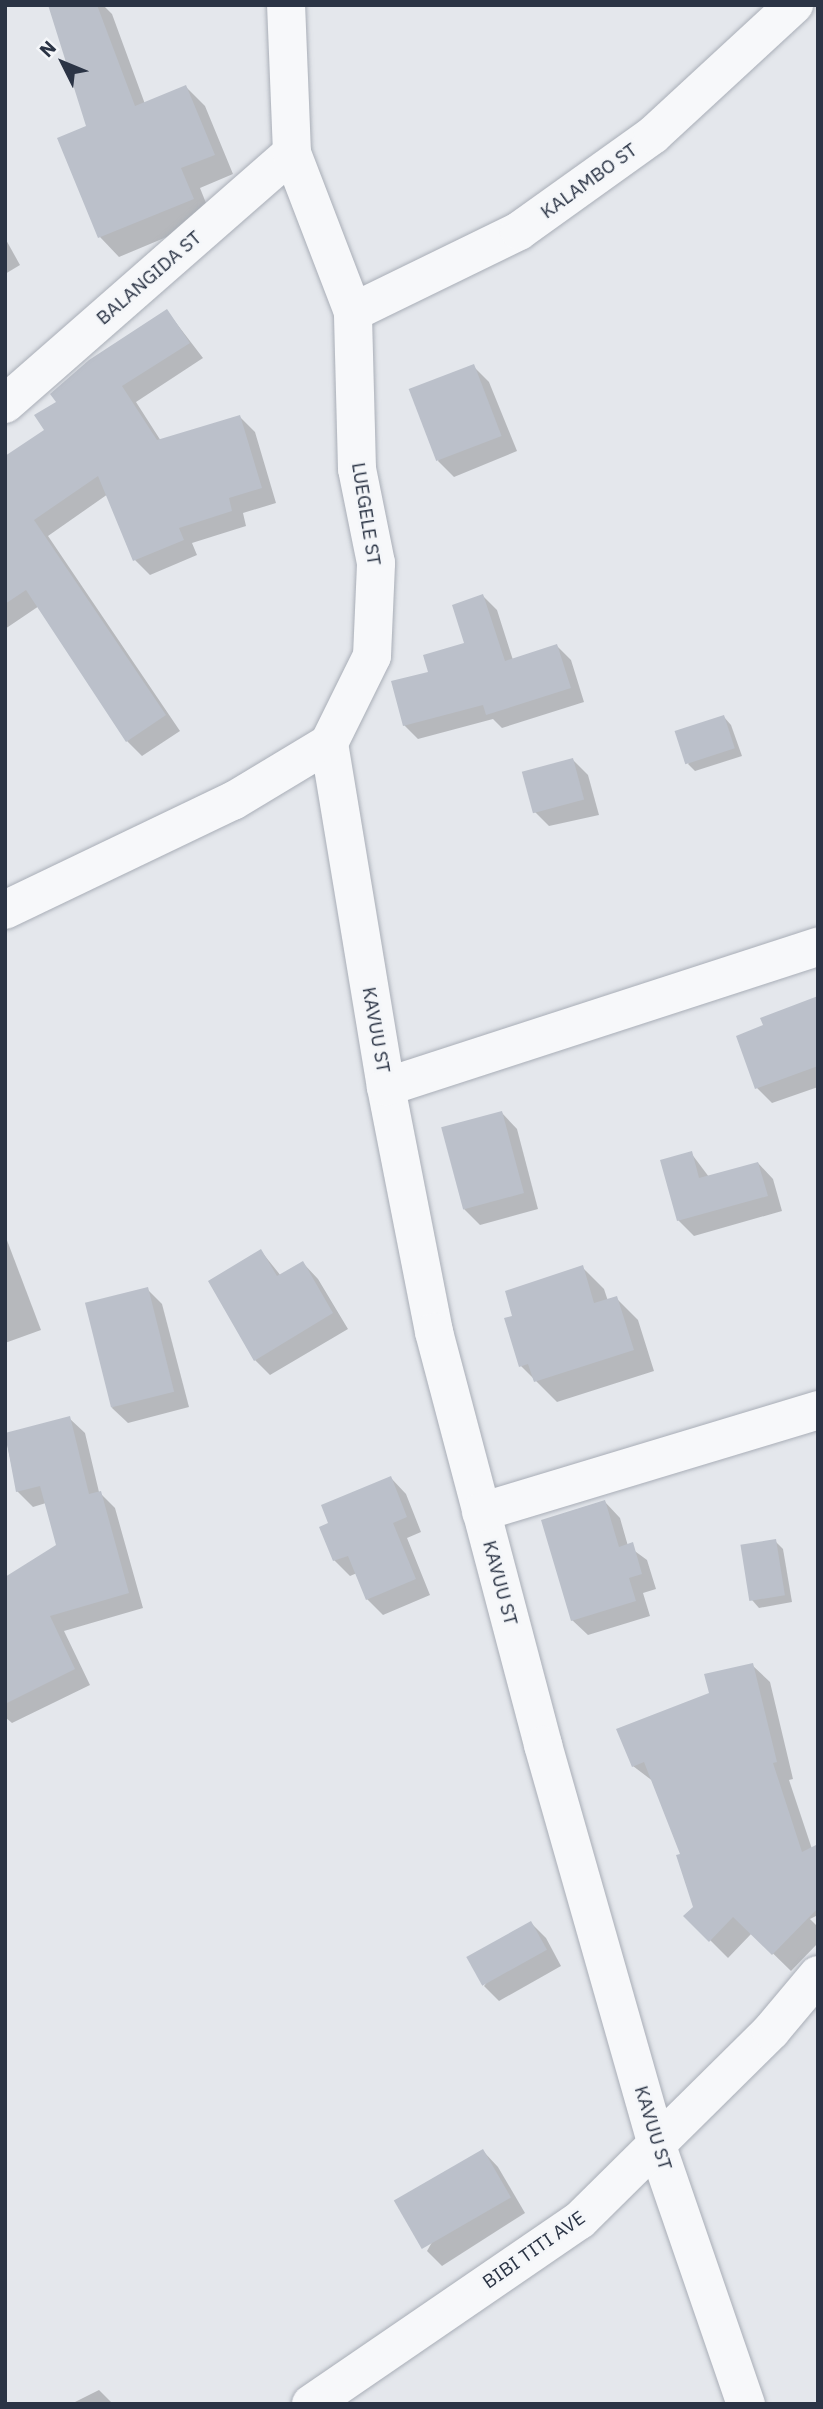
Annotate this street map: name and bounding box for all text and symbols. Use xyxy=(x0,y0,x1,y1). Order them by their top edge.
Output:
north arrow xyxy=(28,28,98,98)
text: N xyxy=(34,35,61,62)
street label: KALAMBO ST xyxy=(536,138,642,224)
street label: BALANGIDA ST xyxy=(92,226,206,330)
street label: LUEGELE ST xyxy=(347,461,385,567)
street label: KAVUU ST xyxy=(357,985,395,1075)
street label: KAVUU ST xyxy=(478,1538,522,1628)
street label: KAVUU ST xyxy=(629,2083,677,2173)
street label: BIBI TITI AVE xyxy=(478,2206,590,2294)

